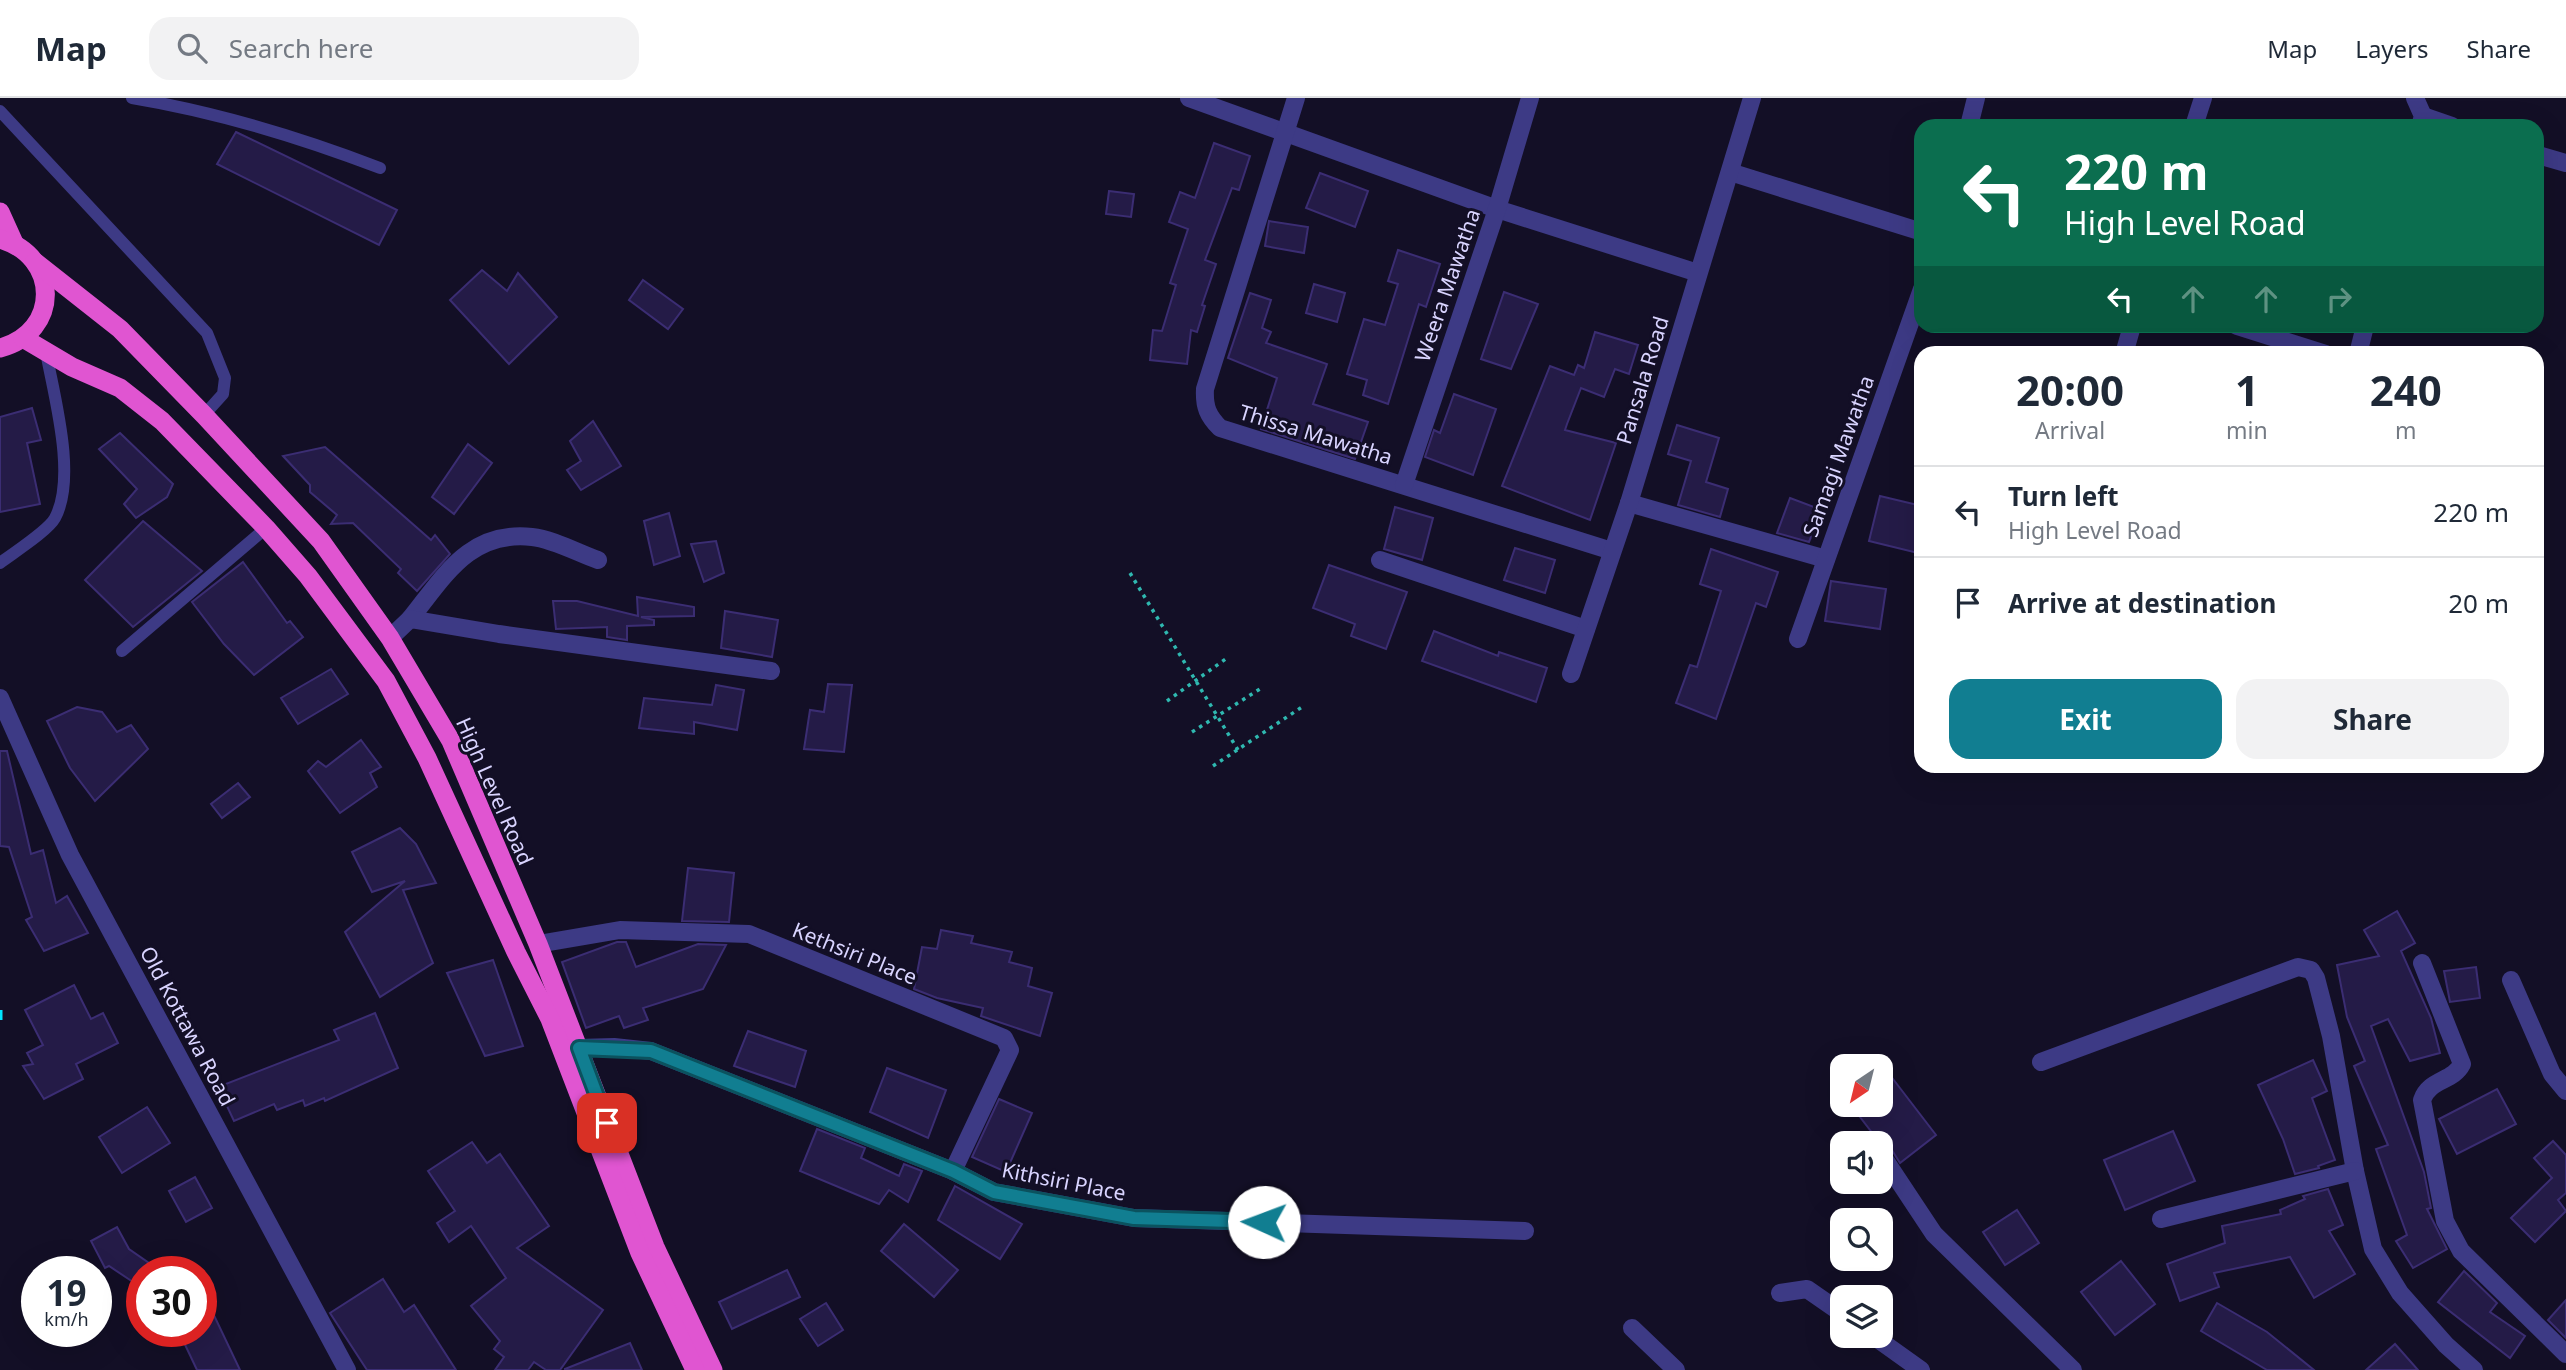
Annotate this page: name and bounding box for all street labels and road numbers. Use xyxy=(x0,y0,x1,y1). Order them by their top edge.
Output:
street label: Weera Mawatha xyxy=(1408,205,1486,365)
street label: Pansala Road xyxy=(1609,313,1675,447)
street label: Samagi Mawatha xyxy=(1796,371,1880,541)
street label: Thissa Mawatha xyxy=(1236,397,1396,471)
street label: High Level Road xyxy=(450,713,540,869)
street label: Kethsiri Place xyxy=(788,915,922,991)
street label: Old Kottawa Road xyxy=(134,941,242,1111)
street label: Kithsiri Place xyxy=(1000,1155,1128,1207)

